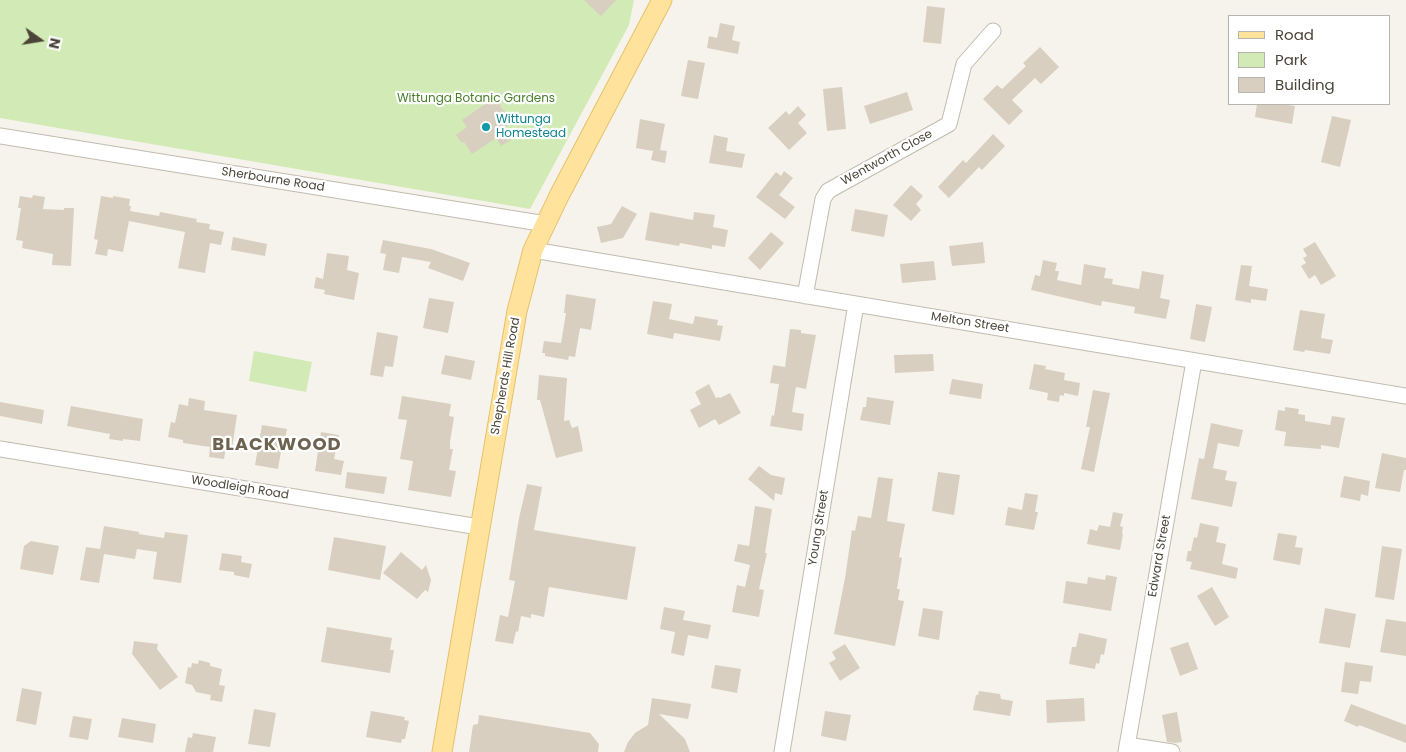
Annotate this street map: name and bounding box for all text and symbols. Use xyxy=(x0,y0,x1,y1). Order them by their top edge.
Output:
north arrow xyxy=(15,15,65,65)
legend xyxy=(1228,15,1391,105)
text: Road xyxy=(1275,24,1314,45)
text: N xyxy=(44,36,66,51)
text: Park xyxy=(1275,49,1307,70)
text: Building xyxy=(1275,74,1335,95)
park label: Wittunga Botanic Gardens xyxy=(397,92,555,106)
place label: Wittunga Homestead xyxy=(496,113,566,141)
marker: Wittunga Homestead xyxy=(480,121,492,133)
street label: Wentworth Close xyxy=(839,127,935,189)
street label: Sherbourne Road xyxy=(220,165,326,195)
street label: Melton Street xyxy=(930,310,1010,336)
street label: Shepherds Hill Road xyxy=(489,316,523,436)
district label: BLACKWOOD xyxy=(211,434,343,456)
street label: Woodleigh Road xyxy=(190,473,290,503)
street label: Young Street xyxy=(806,489,832,567)
street label: Edward Street xyxy=(1146,514,1174,598)

